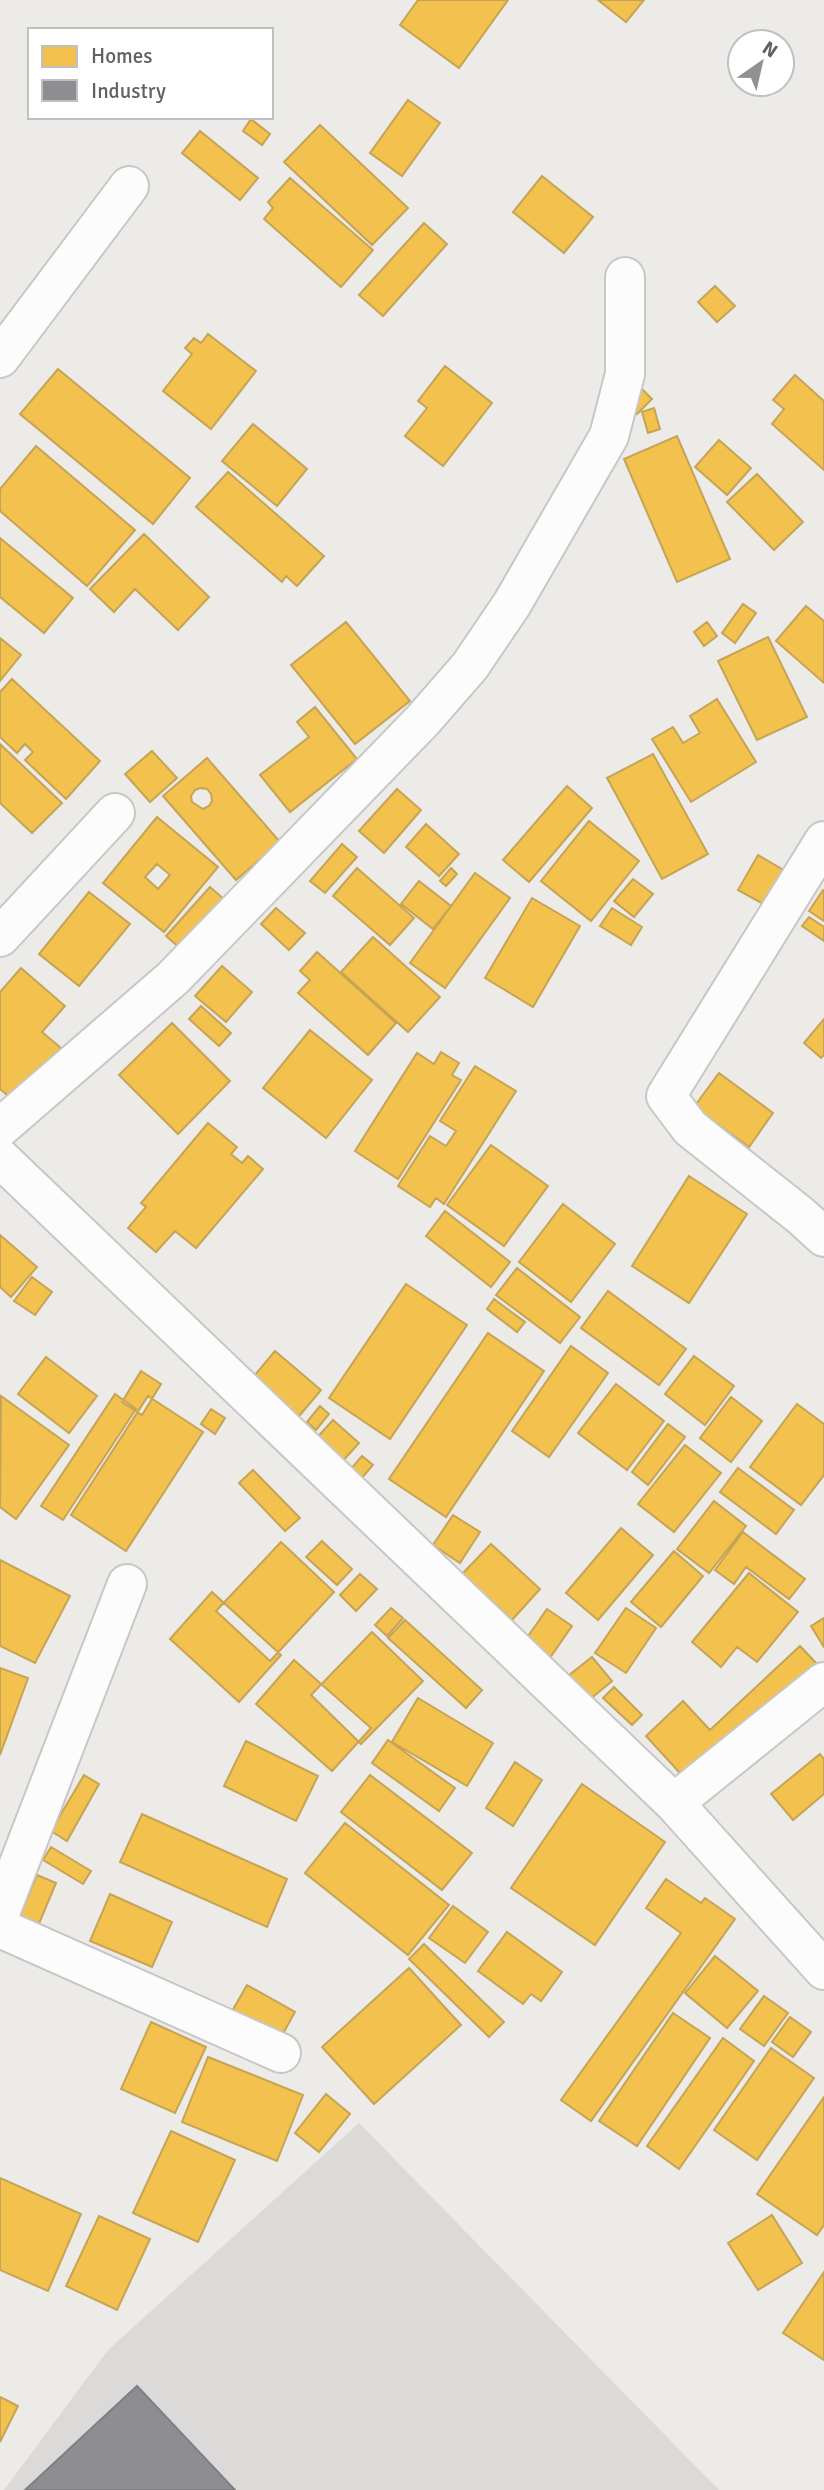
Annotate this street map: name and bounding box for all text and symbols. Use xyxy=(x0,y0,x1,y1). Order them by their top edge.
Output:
legend xyxy=(28,28,273,119)
north arrow xyxy=(726,28,796,98)
text: N xyxy=(758,36,782,63)
text: Homes xyxy=(91,43,153,69)
text: Industry xyxy=(91,78,166,104)

